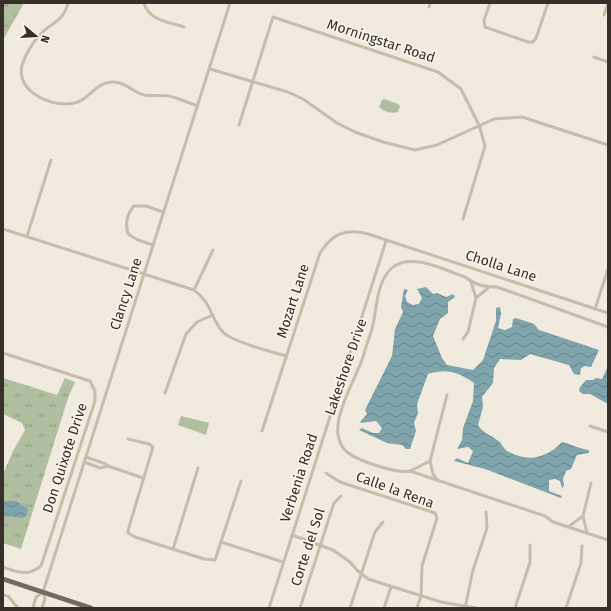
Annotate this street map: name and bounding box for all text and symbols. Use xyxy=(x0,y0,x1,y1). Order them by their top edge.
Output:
north arrow xyxy=(16,16,56,56)
street label: Morningstar Road xyxy=(325,16,437,66)
text: N xyxy=(38,33,52,44)
street label: Cholla Lane xyxy=(463,247,539,285)
street label: Clancy Lane xyxy=(106,256,146,332)
street label: Mozart Lane xyxy=(273,262,313,340)
street label: Lakeshore Drive xyxy=(321,316,371,418)
street label: Don Quixote Drive xyxy=(39,401,91,515)
street label: Verbenia Road xyxy=(277,432,321,524)
street label: Calle la Rena xyxy=(354,468,436,512)
street label: Corte del Sol xyxy=(287,506,329,588)

